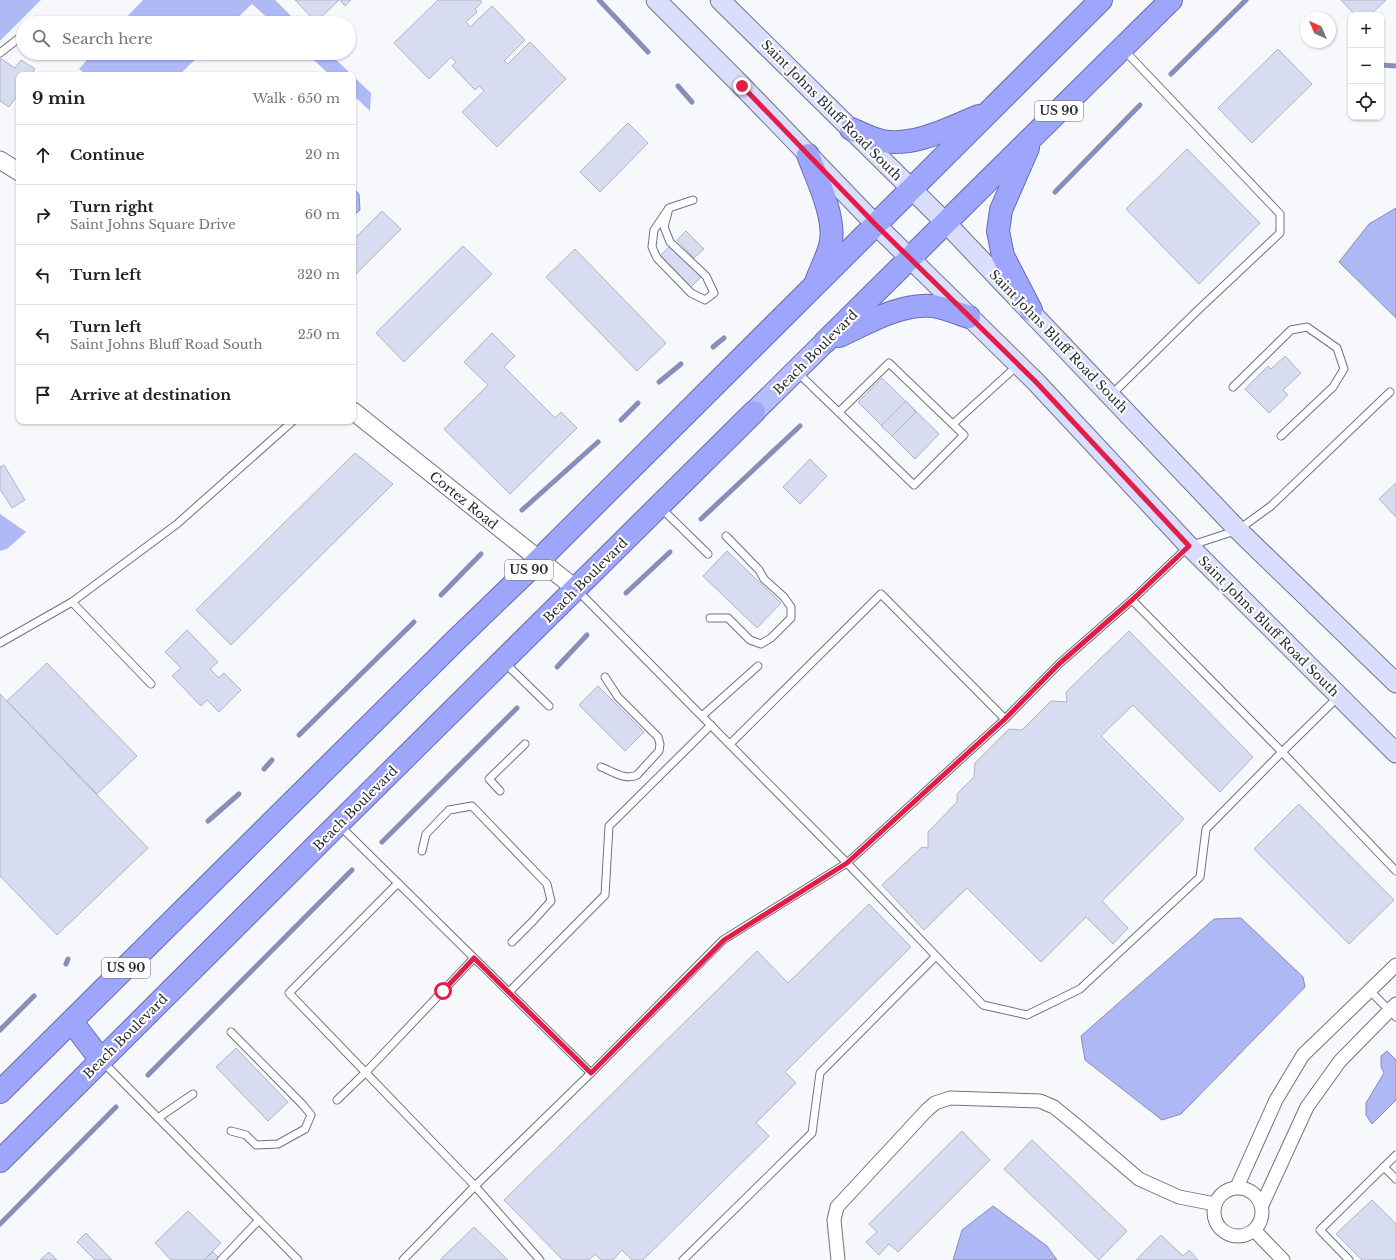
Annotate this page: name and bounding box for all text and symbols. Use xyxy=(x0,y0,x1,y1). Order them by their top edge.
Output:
north arrow xyxy=(1300,12,1336,48)
map controls xyxy=(1348,12,1384,120)
button: + xyxy=(1348,12,1384,48)
search box xyxy=(16,16,356,60)
icon: search xyxy=(30,27,52,49)
text: Search here xyxy=(62,29,153,48)
street label: Saint Johns Bluff Road South xyxy=(758,36,906,184)
button: − xyxy=(1348,48,1384,84)
route end xyxy=(733,77,751,95)
button: locate xyxy=(1348,84,1384,120)
text: 9 min xyxy=(32,88,85,109)
text: Walk · 650 m xyxy=(253,90,340,107)
road number: US 90 xyxy=(1035,101,1083,121)
icon: ahead xyxy=(32,144,54,166)
text: Continue xyxy=(70,145,145,164)
text: 20 m xyxy=(305,146,340,163)
text: Turn right xyxy=(70,197,153,216)
icon: right xyxy=(32,204,54,226)
text: 60 m xyxy=(305,206,340,223)
text: Saint Johns Square Drive xyxy=(70,216,236,233)
icon: left xyxy=(32,264,54,286)
text: Turn left xyxy=(70,265,141,284)
text: 320 m xyxy=(297,266,340,283)
street label: Saint Johns Bluff Road South xyxy=(986,266,1132,416)
street label: Beach Boulevard xyxy=(769,306,861,398)
text: Turn left xyxy=(70,317,141,336)
icon: left xyxy=(32,324,54,346)
text: 250 m xyxy=(298,326,340,343)
text: Saint Johns Bluff Road South xyxy=(70,336,262,353)
icon: arrive xyxy=(32,384,54,406)
text: Arrive at destination xyxy=(70,385,231,404)
street label: Cortez Road xyxy=(426,468,501,533)
street label: Beach Boulevard xyxy=(539,534,631,626)
street label: Saint Johns Bluff Road South xyxy=(1195,552,1343,700)
road number: US 90 xyxy=(505,560,553,580)
street label: Beach Boulevard xyxy=(309,762,401,854)
road number: US 90 xyxy=(102,958,150,978)
route start xyxy=(434,982,452,1000)
street label: Beach Boulevard xyxy=(79,990,171,1082)

